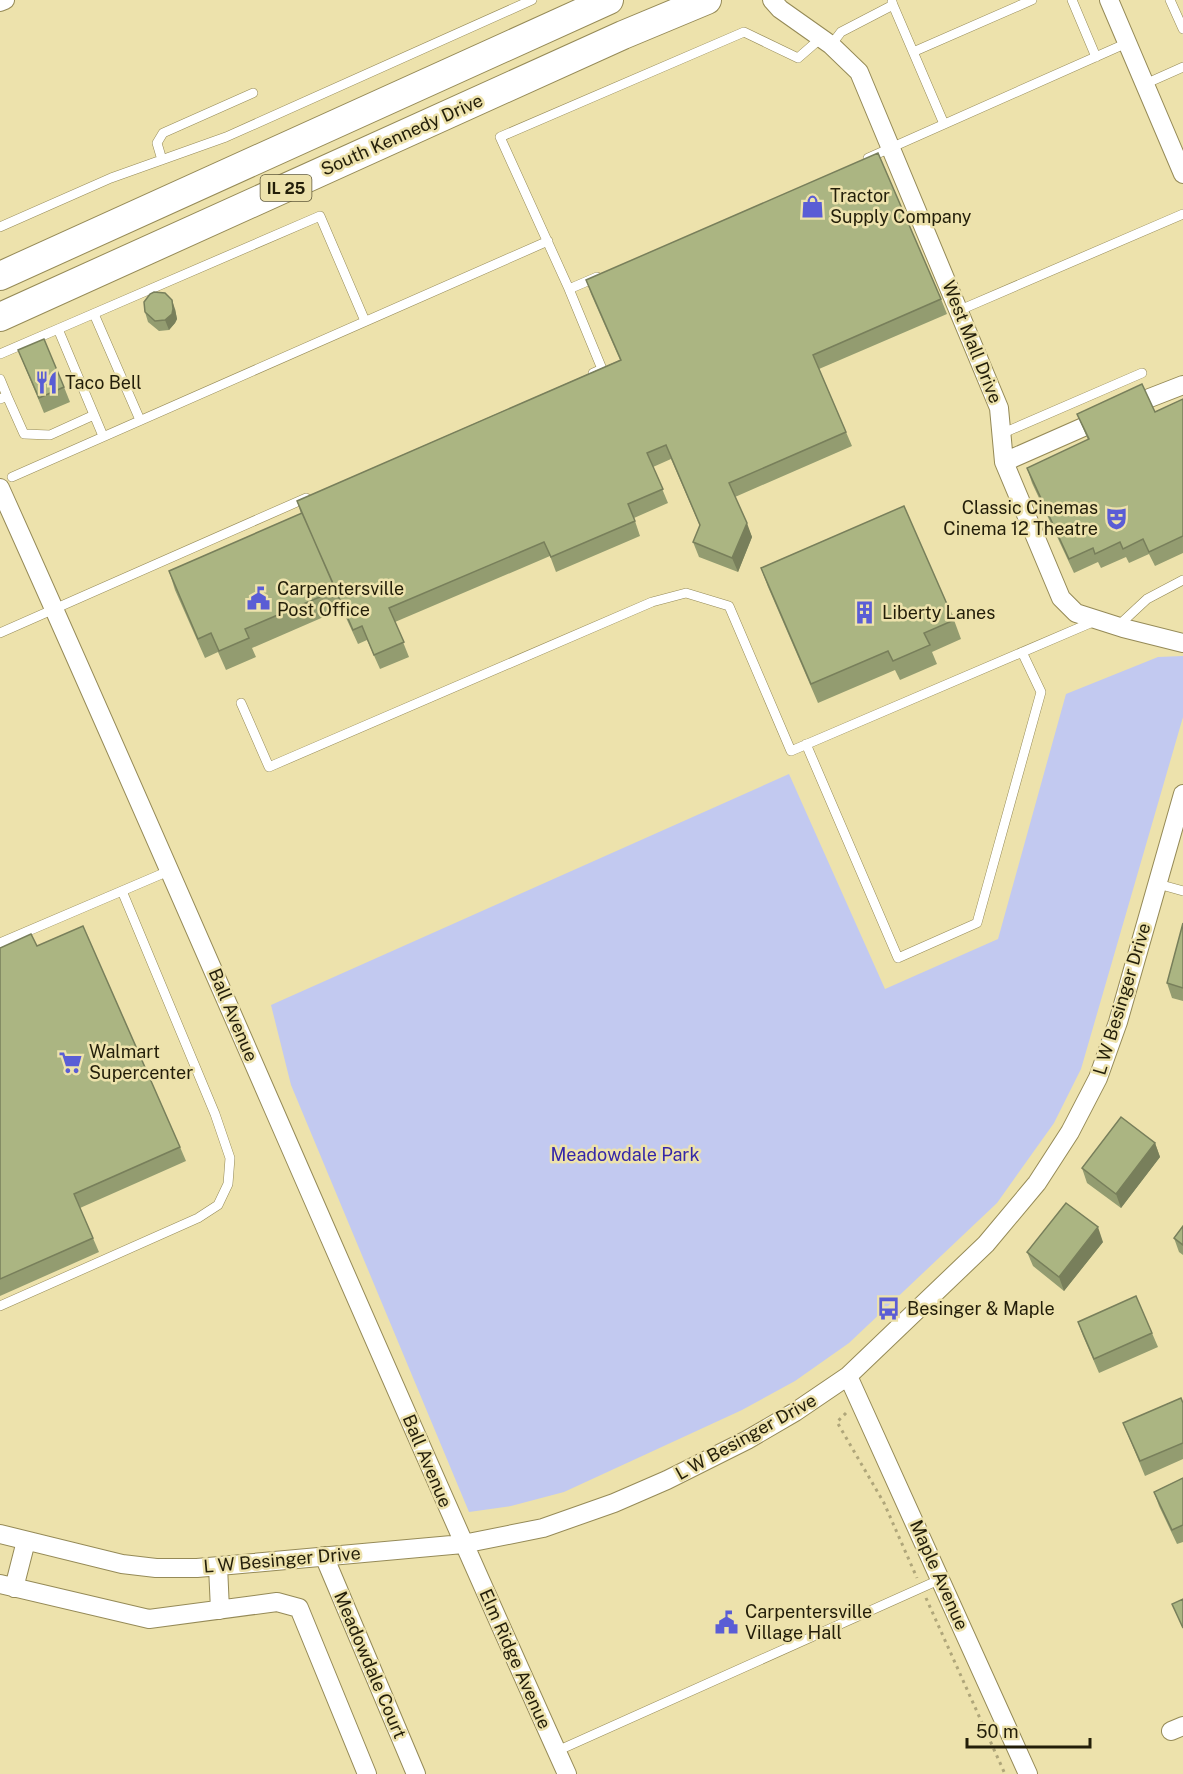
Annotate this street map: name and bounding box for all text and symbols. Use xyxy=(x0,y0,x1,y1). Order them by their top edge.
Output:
street label: South Kennedy Drive xyxy=(318,89,486,180)
road number: IL 25 xyxy=(260,175,312,201)
place label: Tractor Supply Company xyxy=(830,185,972,227)
shop icon: Tractor Supply Company xyxy=(799,193,825,219)
street label: West Mall Drive xyxy=(938,277,1007,406)
restaurant icon: Taco Bell xyxy=(34,370,60,396)
place label: Taco Bell xyxy=(65,372,142,393)
place label: Classic Cinemas Cinema 12 Theatre xyxy=(943,497,1098,539)
theatre icon: Classic Cinemas Cinema 12 Theatre xyxy=(1103,505,1129,531)
place label: Carpentersville Post Office xyxy=(277,578,404,620)
public building icon: Carpentersville Post Office xyxy=(246,586,272,612)
building icon: Liberty Lanes xyxy=(851,600,877,626)
place label: Liberty Lanes xyxy=(882,602,995,623)
street label: L W Besinger Drive xyxy=(1088,920,1155,1077)
street label: Ball Avenue xyxy=(204,965,262,1064)
place label: Walmart Supercenter xyxy=(89,1041,193,1083)
supermarket icon: Walmart Supercenter xyxy=(58,1049,84,1075)
park label: Meadowdale Park xyxy=(550,1144,700,1165)
bus stop icon: Besinger & Maple xyxy=(876,1296,902,1322)
place label: Besinger & Maple xyxy=(907,1298,1055,1319)
street label: L W Besinger Drive xyxy=(672,1389,820,1484)
street label: Ball Avenue xyxy=(398,1411,456,1510)
street label: Maple Avenue xyxy=(906,1517,973,1633)
street label: L W Besinger Drive xyxy=(202,1542,361,1577)
street label: Elm Ridge Avenue xyxy=(475,1586,556,1732)
street label: Meadowdale Court xyxy=(330,1588,411,1741)
place label: Carpentersville Village Hall xyxy=(745,1601,872,1643)
public building icon: Carpentersville Village Hall xyxy=(714,1609,740,1635)
scale bar xyxy=(967,1711,1090,1749)
text: 50 m xyxy=(976,1721,1019,1742)

